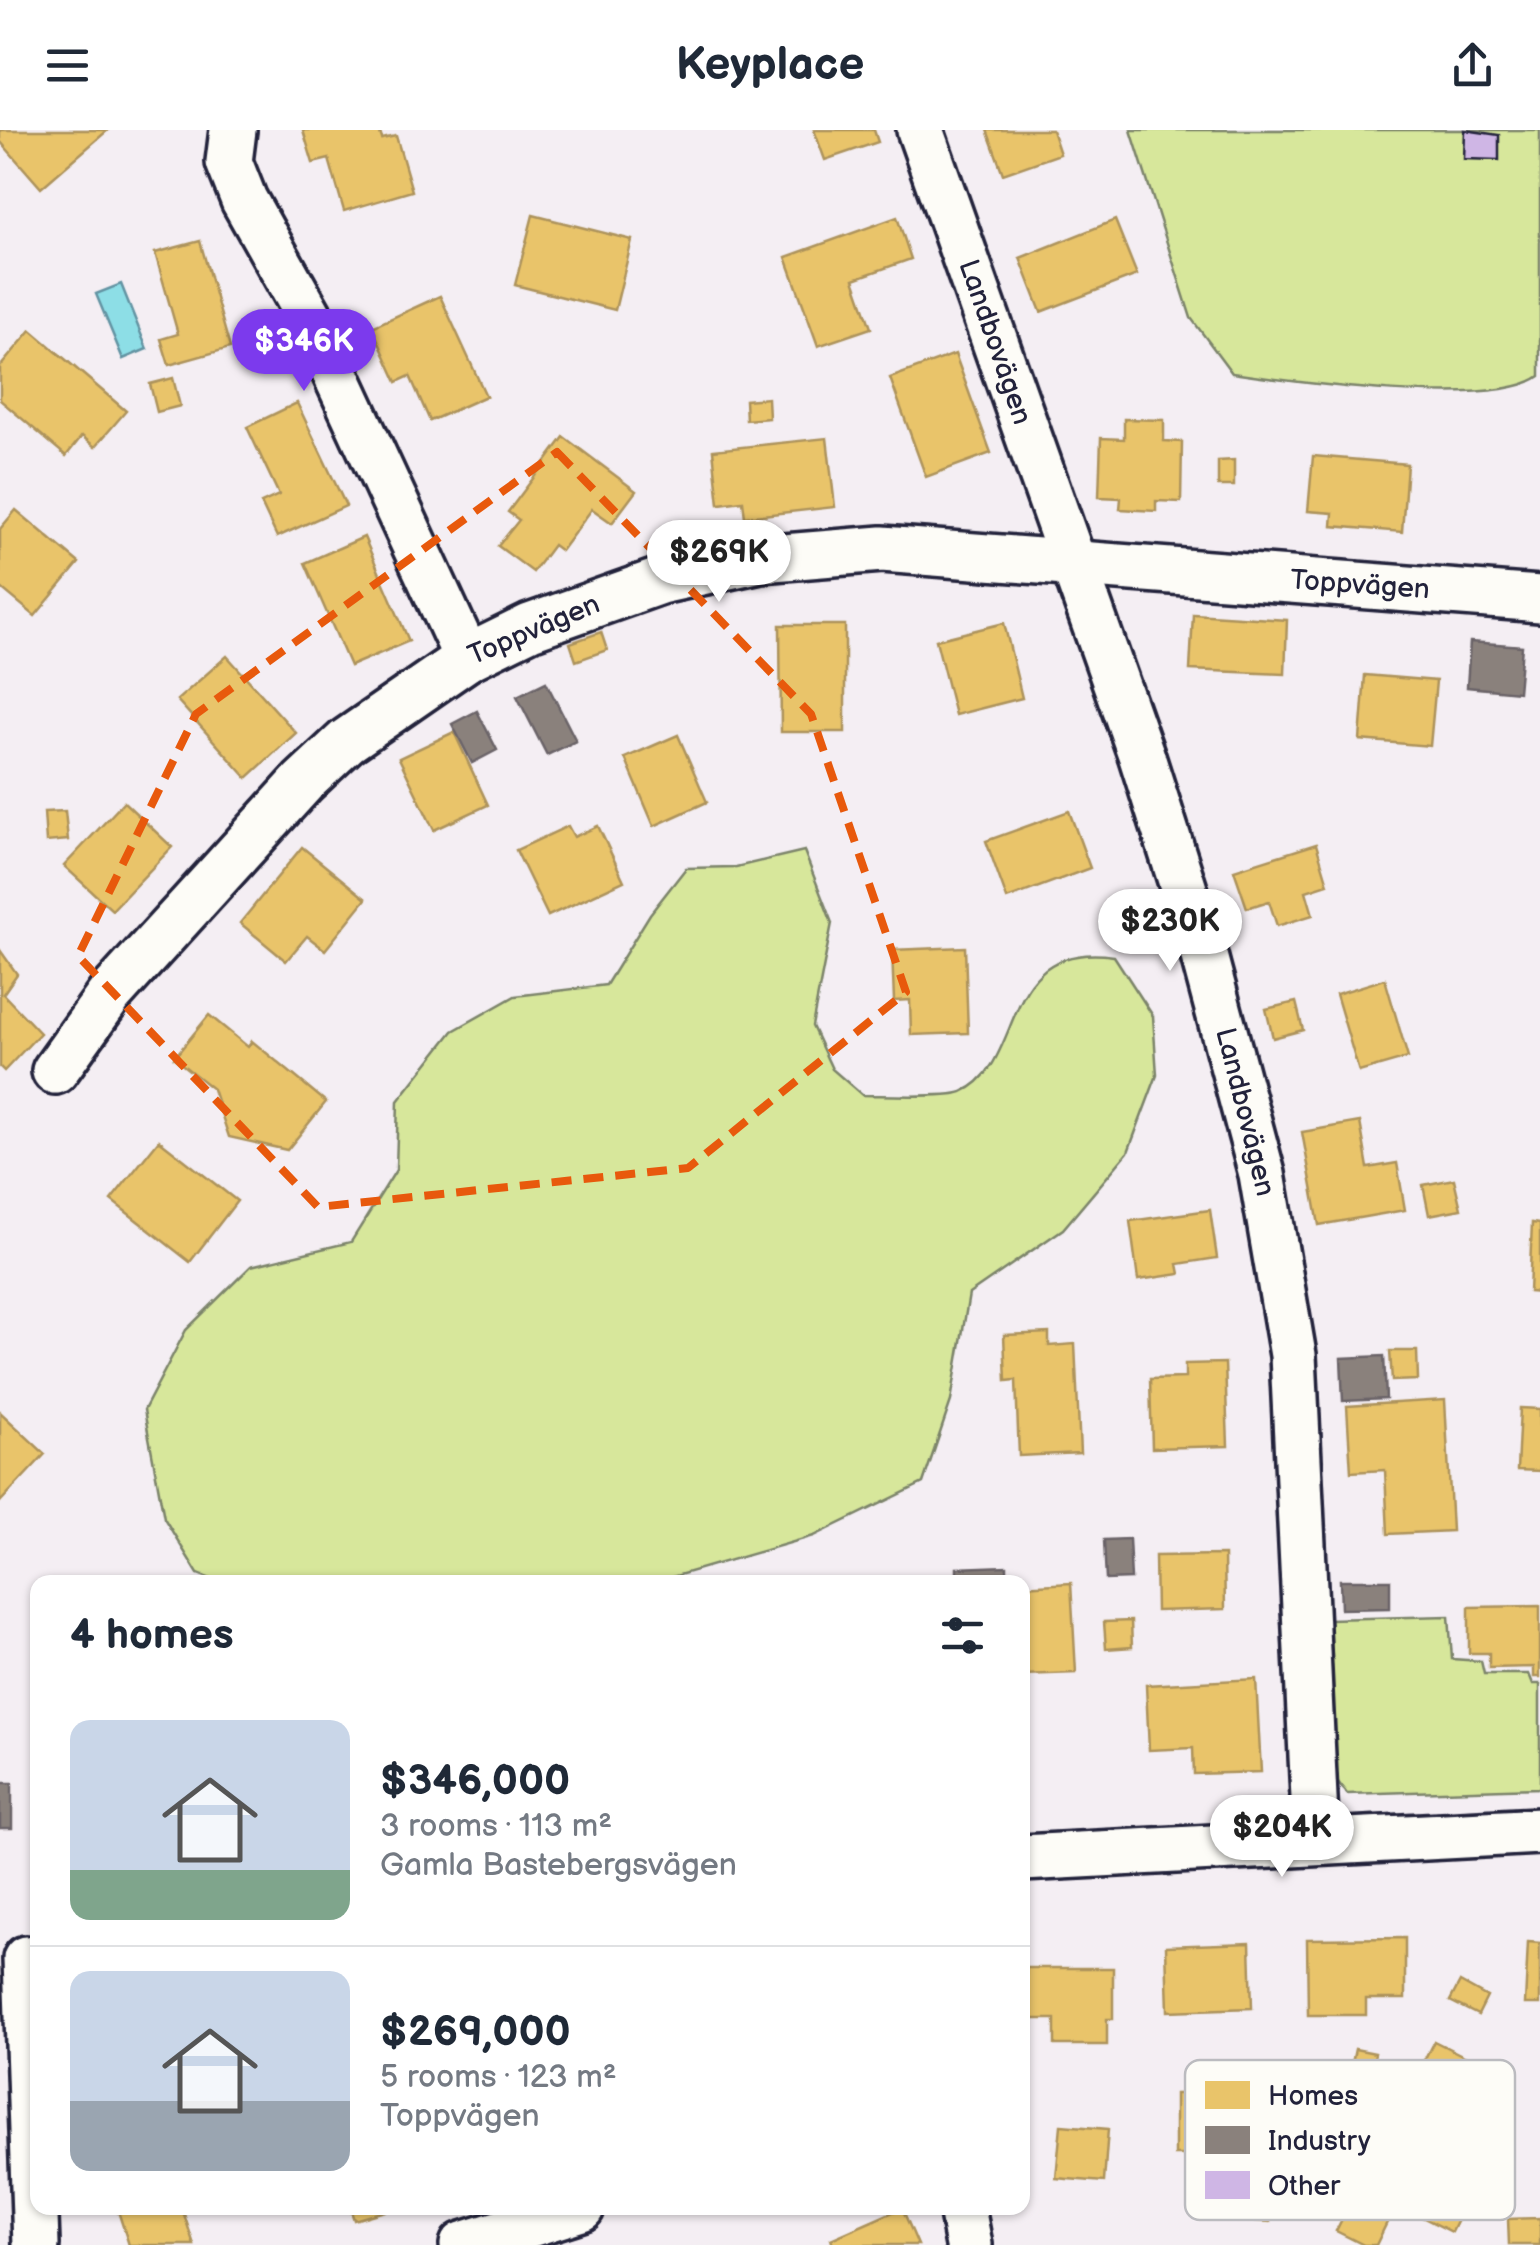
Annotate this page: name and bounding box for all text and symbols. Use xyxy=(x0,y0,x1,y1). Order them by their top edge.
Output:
icon: menu xyxy=(40,38,95,93)
text: Keyplace xyxy=(676,38,864,93)
icon: share xyxy=(1445,38,1500,93)
street label: Landbovägen xyxy=(951,255,1039,429)
pin: $346K xyxy=(234,309,374,394)
text: $346K xyxy=(254,322,354,361)
pin: $269K xyxy=(649,520,789,605)
text: $269K xyxy=(669,533,769,572)
street label: Toppvägen xyxy=(1289,564,1431,606)
street label: Toppvägen xyxy=(463,588,605,672)
pin: $230K xyxy=(1100,889,1240,974)
text: $230K xyxy=(1120,902,1220,941)
street label: Landbovägen xyxy=(1208,1025,1282,1199)
icon: filters xyxy=(935,1608,990,1663)
text: 4 homes xyxy=(70,1610,234,1661)
text: $346,000 xyxy=(380,1756,570,1807)
icon: home xyxy=(150,1760,270,1880)
pin: $204K xyxy=(1212,1795,1352,1880)
text: 3 rooms · 113 m² xyxy=(380,1807,612,1846)
text: $204K xyxy=(1232,1808,1332,1847)
text: Gamla Bastebergsvägen xyxy=(380,1846,737,1885)
text: $269,000 xyxy=(380,2007,571,2058)
icon: home xyxy=(150,2011,270,2131)
text: 5 rooms · 123 m² xyxy=(380,2058,617,2097)
legend xyxy=(1185,2060,1515,2220)
text: Homes xyxy=(1268,2080,1358,2113)
text: Toppvägen xyxy=(380,2097,540,2136)
text: Industry xyxy=(1268,2125,1371,2158)
text: Other xyxy=(1268,2170,1341,2203)

